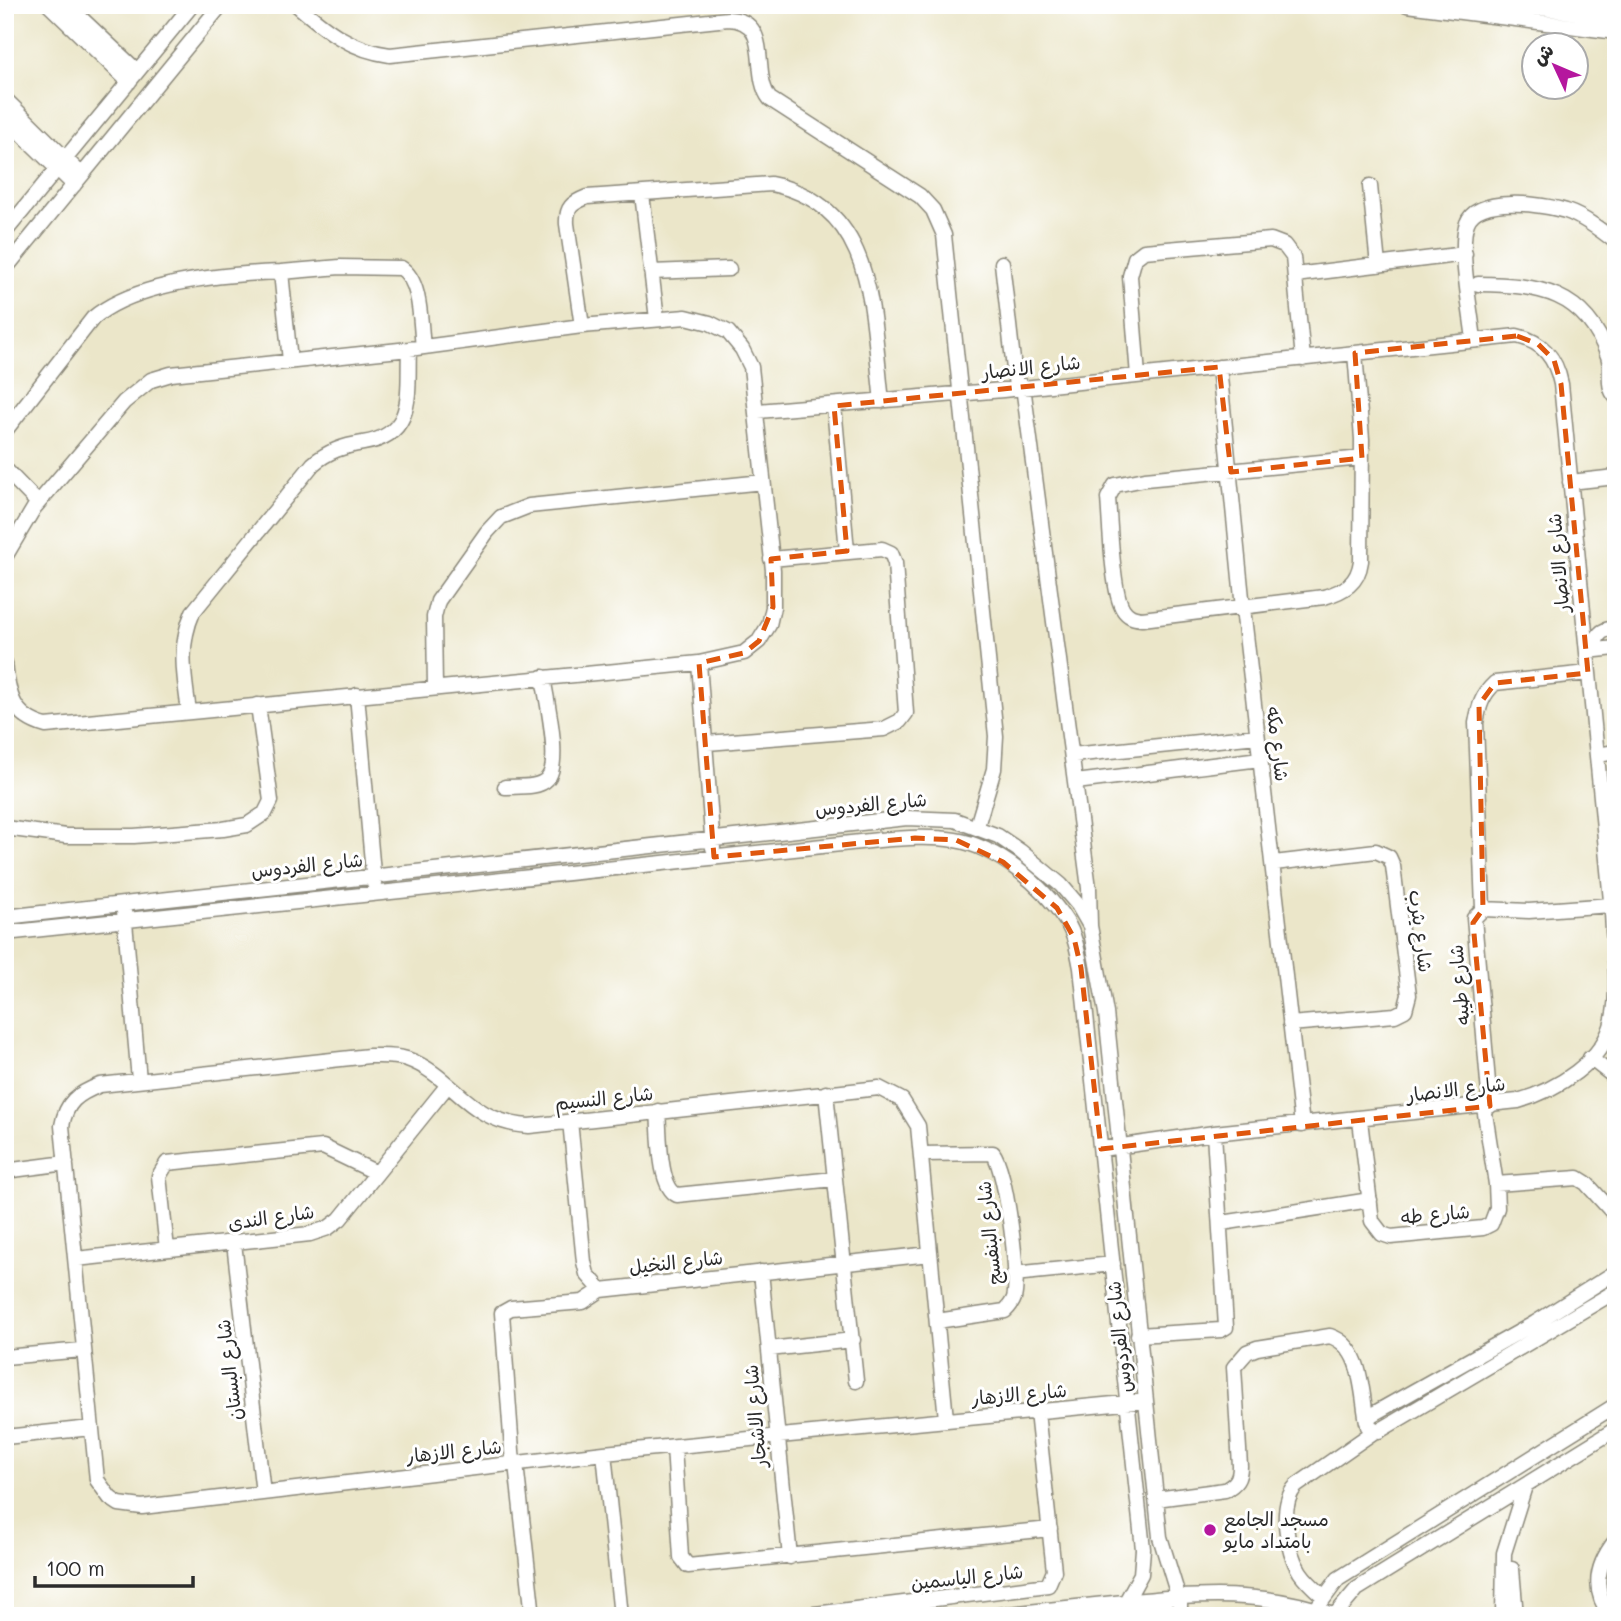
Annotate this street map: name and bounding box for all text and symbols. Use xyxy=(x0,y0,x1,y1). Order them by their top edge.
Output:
north arrow xyxy=(1520,32,1590,102)
text: ش xyxy=(1526,38,1559,70)
street label: شارع الانصار xyxy=(978,349,1082,386)
street label: شارع الانصار xyxy=(1541,512,1576,616)
street label: شارع مكه xyxy=(1260,705,1295,783)
street label: شارع الفردوس xyxy=(814,786,928,823)
street label: شارع الفردوس xyxy=(250,846,364,885)
street label: شارع يثرب xyxy=(1402,888,1439,974)
street label: شارع طيبه xyxy=(1443,944,1476,1026)
street label: شارع الانصار xyxy=(1403,1070,1507,1109)
street label: شارع النسيم xyxy=(554,1080,655,1118)
street label: شارع البنفسج xyxy=(971,1180,1008,1286)
street label: شارع الندى xyxy=(226,1198,316,1237)
street label: شارع طه xyxy=(1399,1198,1471,1231)
street label: شارع النخيل xyxy=(628,1244,724,1281)
street label: شارع الفردوس xyxy=(1100,1280,1139,1394)
street label: شارع البستان xyxy=(210,1318,249,1422)
street label: شارع الاشجار xyxy=(738,1364,774,1470)
street label: شارع الازهار xyxy=(969,1377,1068,1412)
street label: شارع الازهار xyxy=(404,1433,503,1470)
place label: مسجد الجامع بامتداد مايو xyxy=(1222,1506,1329,1553)
marker: مسجد الجامع بامتداد مايو xyxy=(1202,1522,1218,1538)
scale bar xyxy=(35,1544,192,1588)
text: 100 m xyxy=(46,1554,105,1581)
street label: شارع الياسمين xyxy=(909,1558,1025,1597)

